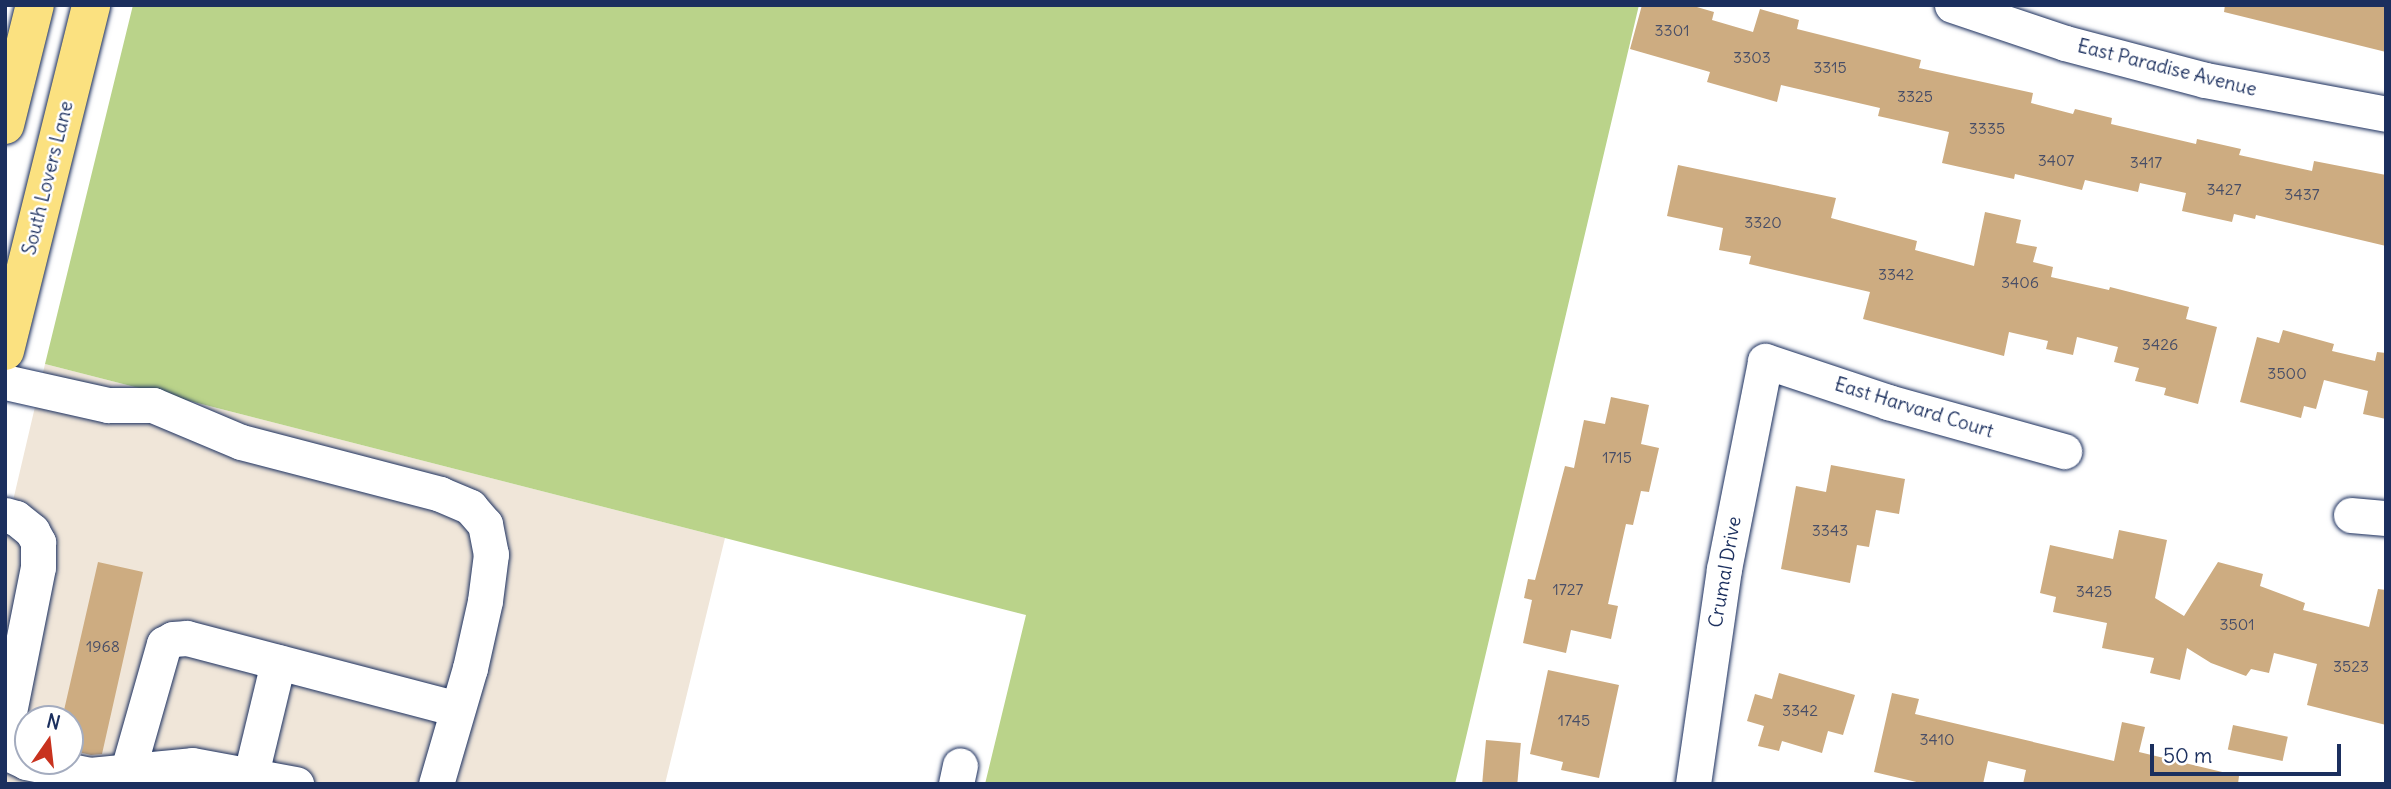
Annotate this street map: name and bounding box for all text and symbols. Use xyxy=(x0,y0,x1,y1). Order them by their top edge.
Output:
house number: 3301 xyxy=(1654,20,1690,40)
street label: East Paradise Avenue xyxy=(2075,35,2259,101)
house number: 3303 xyxy=(1733,47,1771,67)
house number: 3315 xyxy=(1813,57,1847,77)
house number: 3325 xyxy=(1897,86,1933,106)
street label: South Lovers Lane xyxy=(18,99,78,257)
house number: 3335 xyxy=(1969,118,2005,138)
house number: 3407 xyxy=(2038,150,2074,170)
house number: 3417 xyxy=(2130,152,2162,172)
house number: 3427 xyxy=(2207,179,2241,199)
house number: 3437 xyxy=(2284,184,2320,204)
house number: 3320 xyxy=(1744,212,1782,232)
house number: 3342 xyxy=(1878,264,1914,284)
house number: 3406 xyxy=(2001,272,2039,292)
house number: 3426 xyxy=(2142,334,2178,354)
house number: 3500 xyxy=(2267,363,2307,383)
street label: East Harvard Court xyxy=(1832,373,1996,443)
house number: 1715 xyxy=(1602,447,1632,467)
street label: Crumal Drive xyxy=(1704,515,1746,629)
house number: 3343 xyxy=(1812,520,1848,540)
house number: 1727 xyxy=(1553,579,1583,599)
house number: 3425 xyxy=(2076,581,2112,601)
house number: 3501 xyxy=(2219,614,2255,634)
house number: 1968 xyxy=(86,636,120,656)
house number: 3523 xyxy=(2333,656,2369,676)
house number: 3342 xyxy=(1782,700,1818,720)
north arrow xyxy=(14,705,84,775)
text: N xyxy=(44,708,63,735)
house number: 1745 xyxy=(1558,710,1590,730)
house number: 3410 xyxy=(1919,729,1955,749)
scale bar xyxy=(2153,730,2344,774)
text: 50 m xyxy=(2163,742,2212,769)

